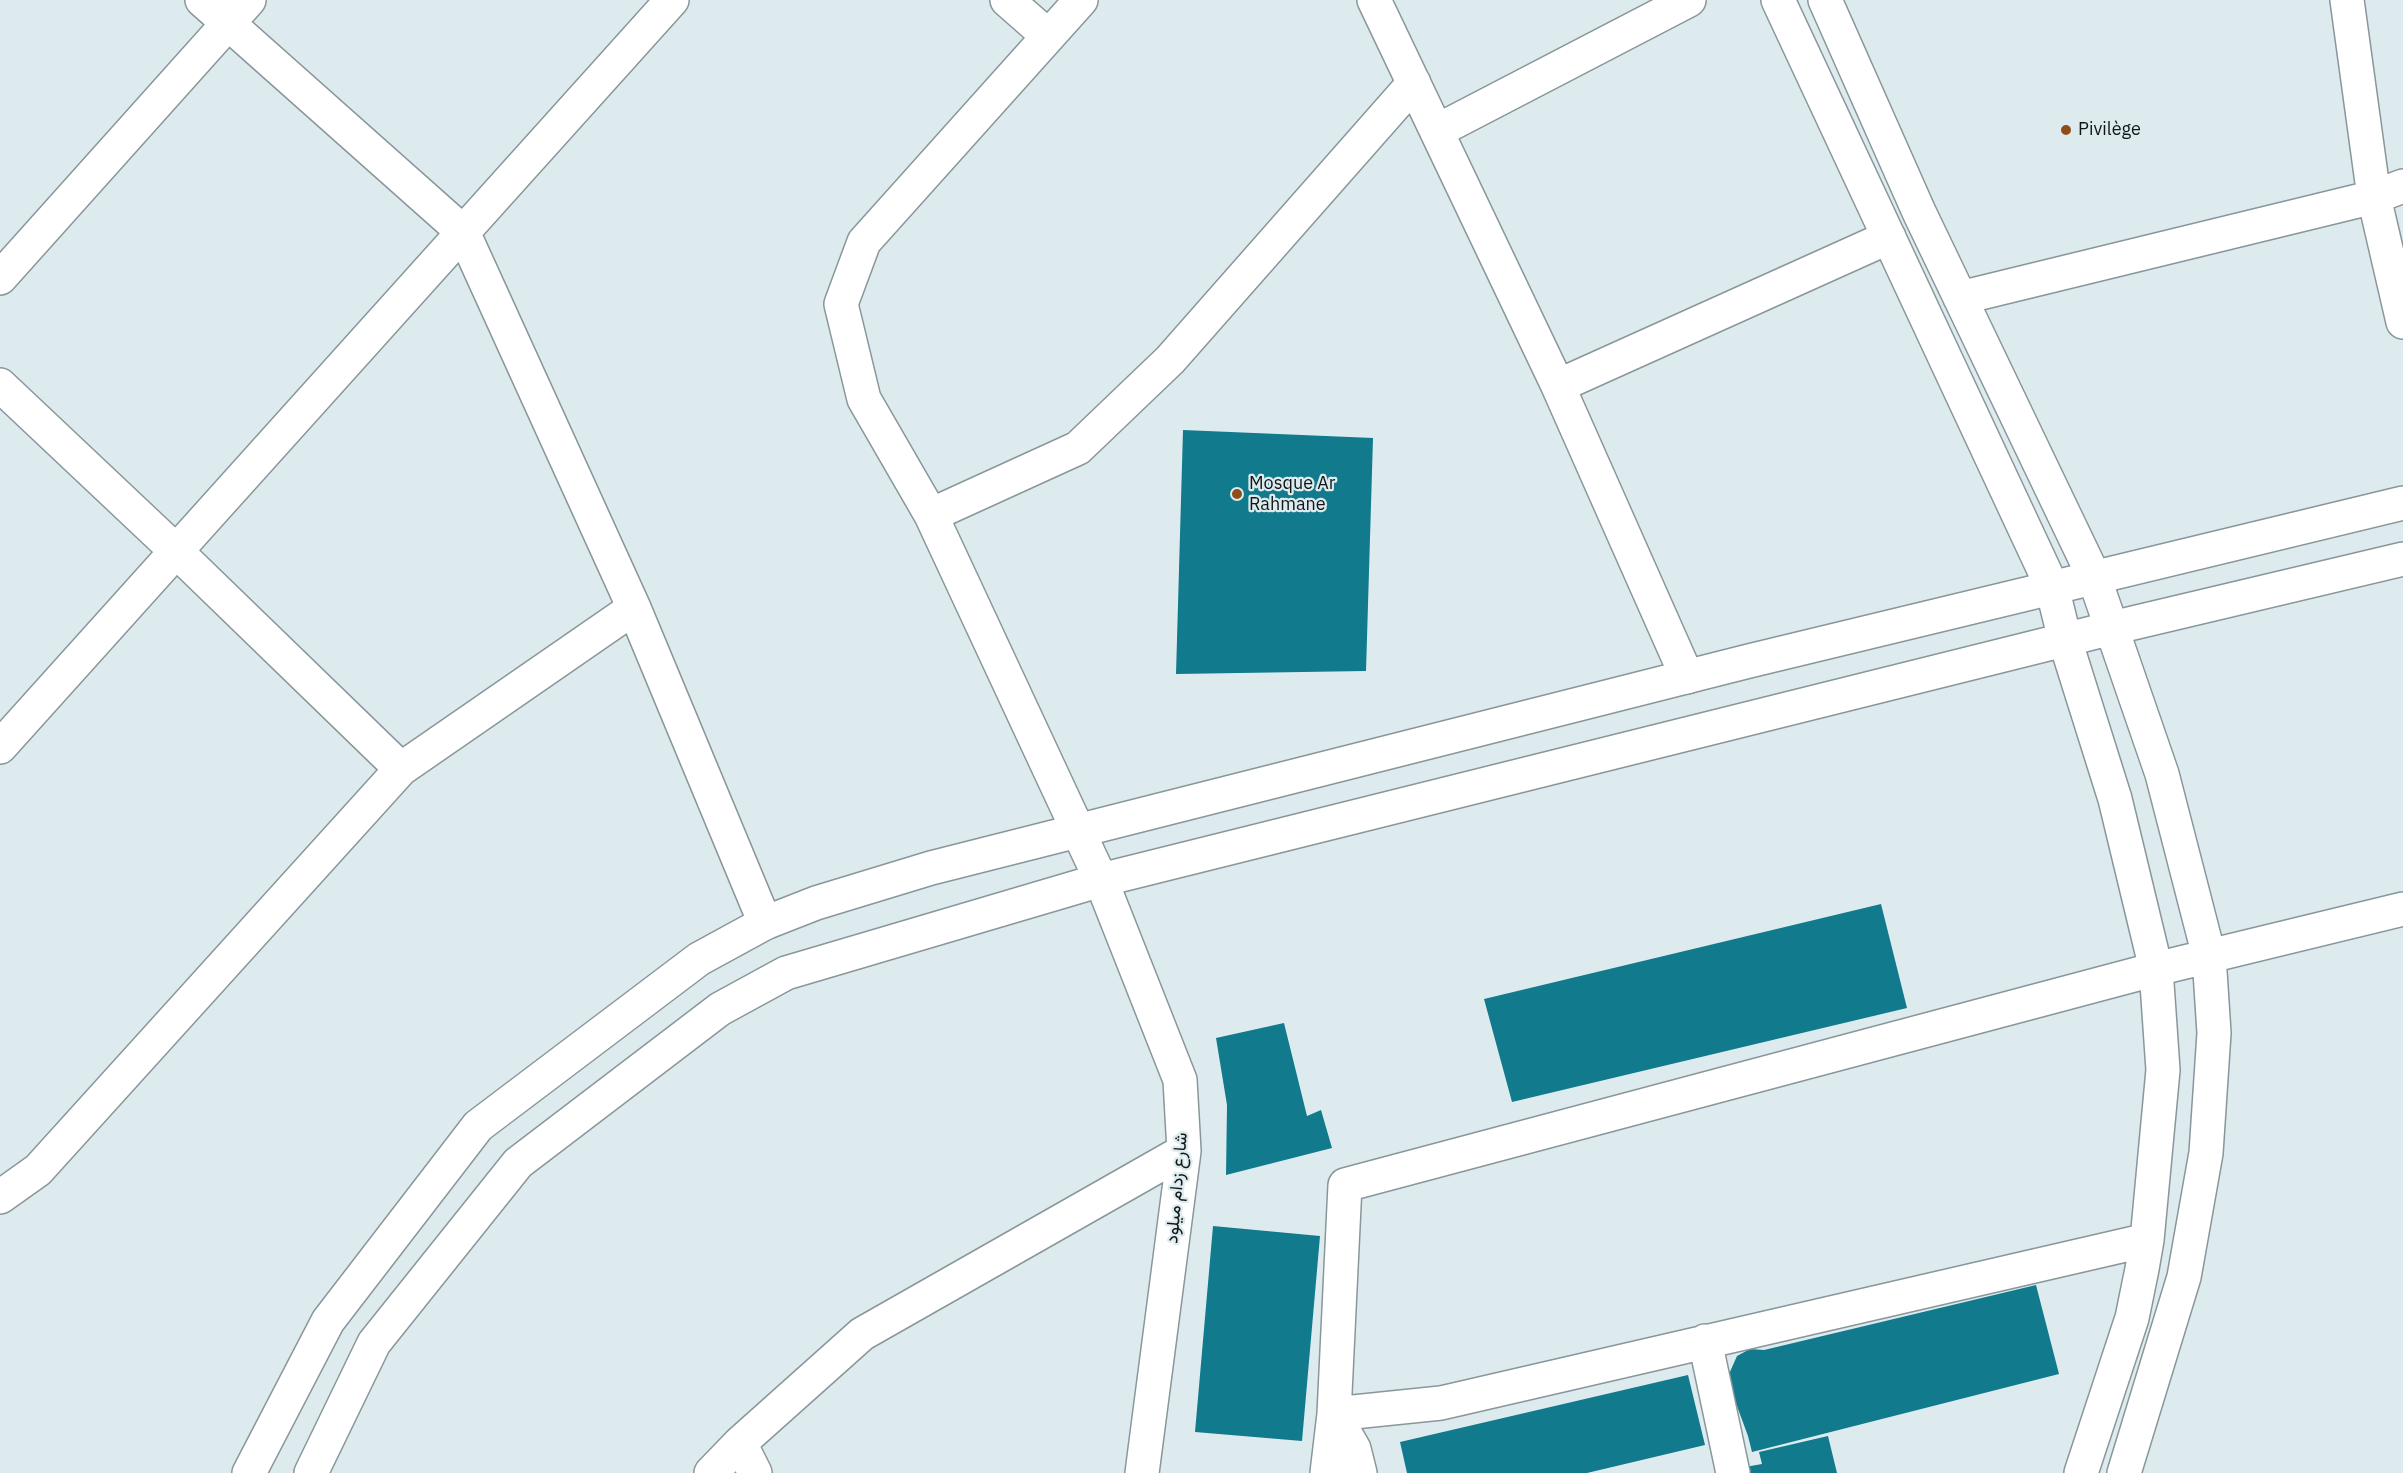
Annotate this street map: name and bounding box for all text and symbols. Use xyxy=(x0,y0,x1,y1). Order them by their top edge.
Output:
place label: Pivilège xyxy=(2078,119,2141,141)
marker: Pivilège xyxy=(2059,123,2073,137)
place label: Mosque Ar Rahmane xyxy=(1249,473,1335,516)
marker: Mosque Ar Rahmane xyxy=(1230,487,1244,501)
street label: شارع زدام ميلود xyxy=(1161,1132,1193,1244)

